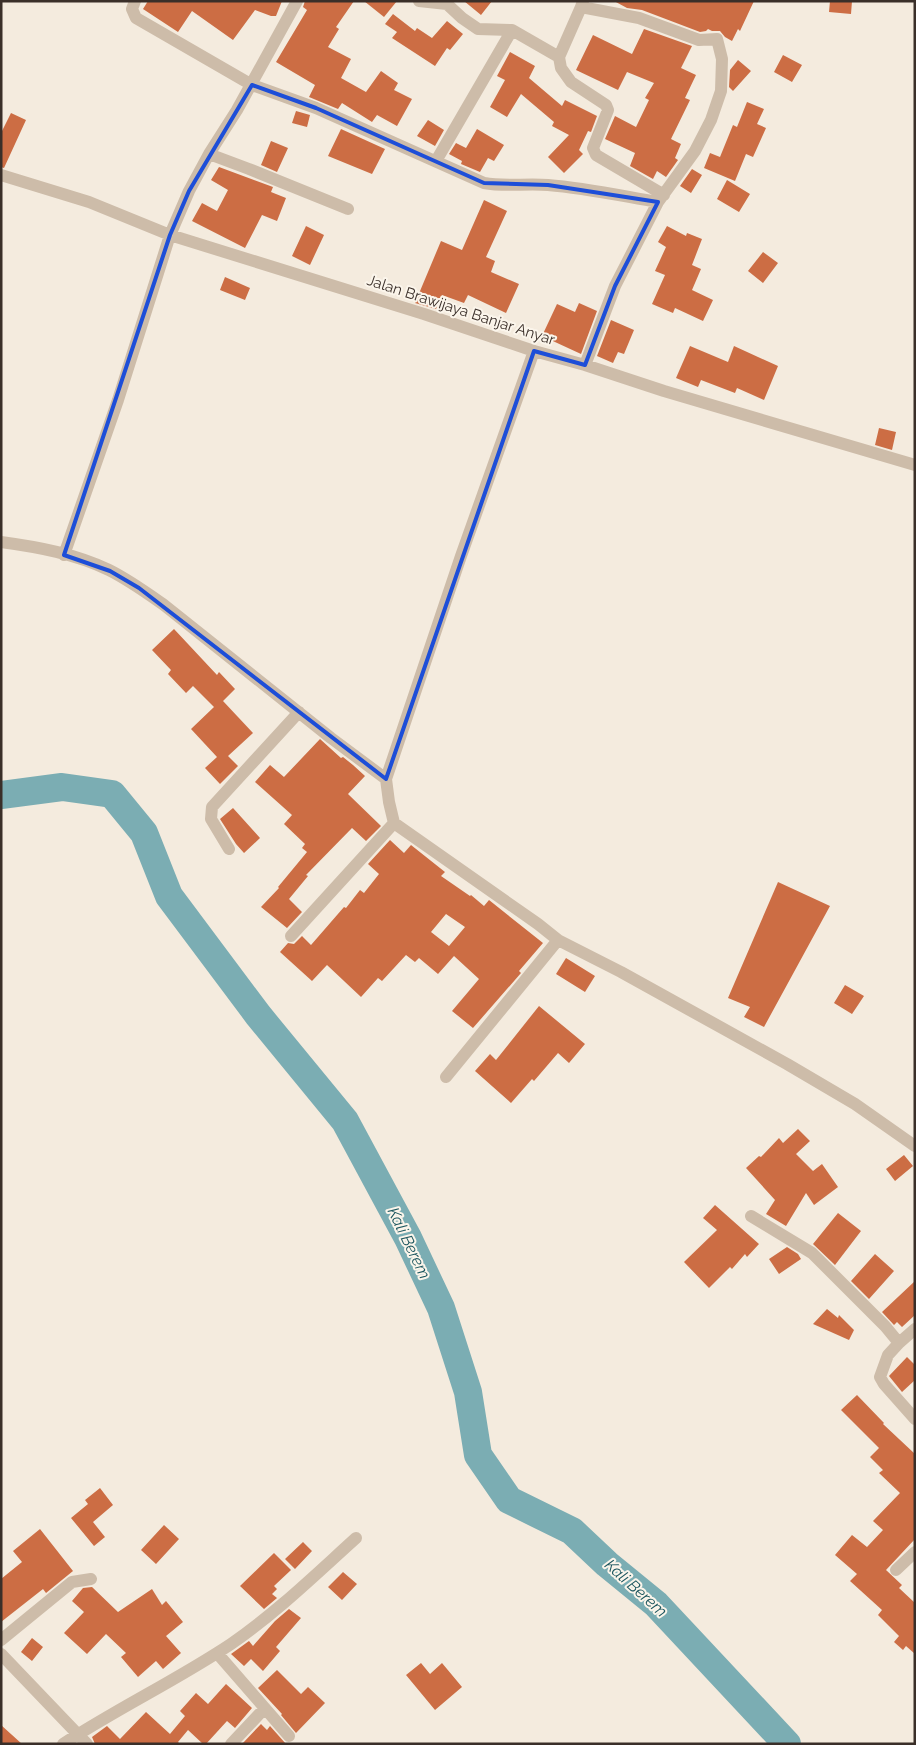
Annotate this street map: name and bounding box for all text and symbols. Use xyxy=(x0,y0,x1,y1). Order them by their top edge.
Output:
street label: Jalan Brawijaya Banjar Anyar xyxy=(365,271,558,349)
water label: Kali Berem xyxy=(384,1204,434,1282)
water label: Kali Berem xyxy=(601,1555,671,1621)

